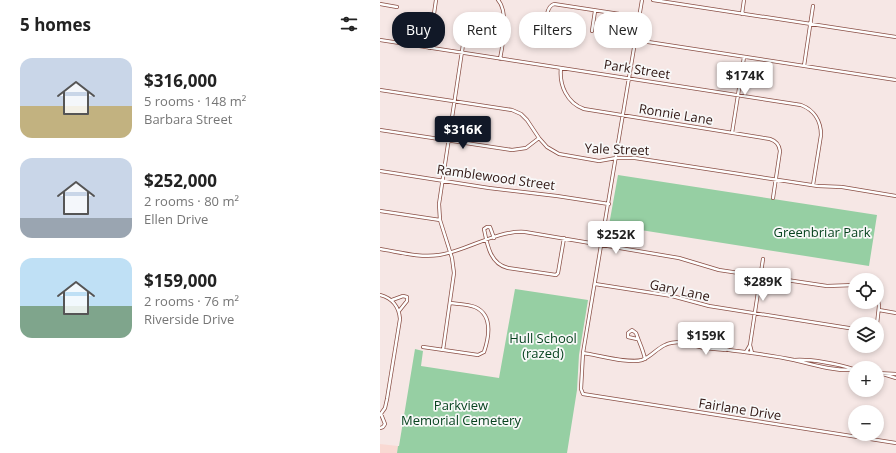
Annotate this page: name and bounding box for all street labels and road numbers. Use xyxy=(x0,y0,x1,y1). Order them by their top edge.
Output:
street label: Park Street xyxy=(603,55,672,83)
street label: Ronnie Lane xyxy=(638,99,714,129)
street label: Yale Street xyxy=(584,139,650,159)
street label: Ramblewood Street xyxy=(436,160,557,194)
street label: Gary Lane xyxy=(648,275,712,305)
street label: Fairlane Drive xyxy=(697,394,783,424)

